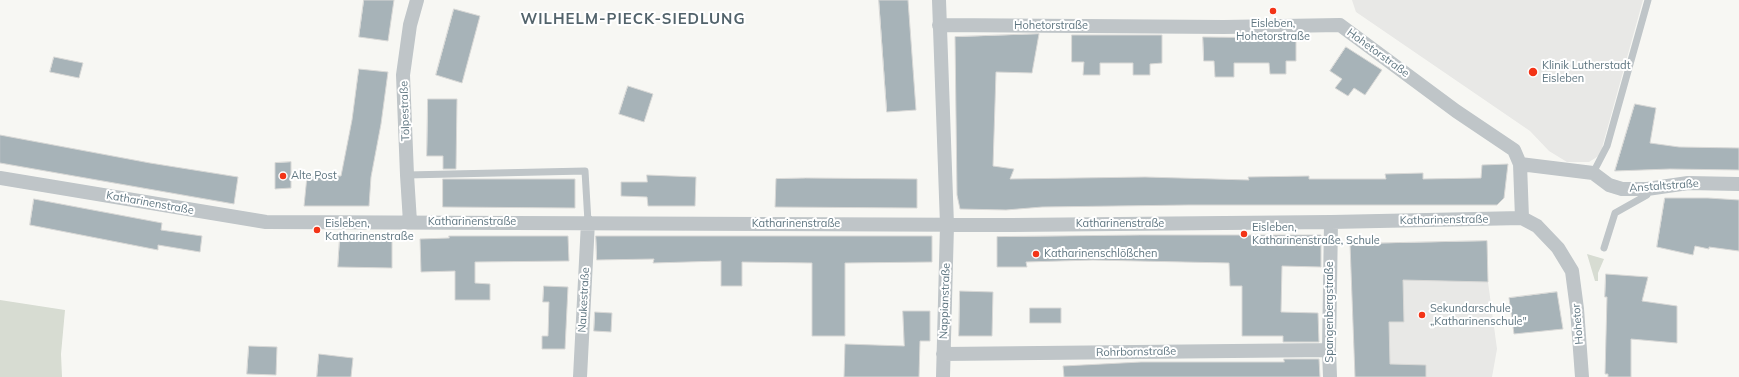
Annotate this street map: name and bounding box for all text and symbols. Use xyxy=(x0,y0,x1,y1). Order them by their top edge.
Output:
marker: Eisleben, Hohetorstraße xyxy=(1268,6,1278,16)
district label: WILHELM-PIECK-SIEDLUNG xyxy=(520,10,746,28)
place label: Eisleben, Hohetorstraße xyxy=(1236,17,1310,43)
street label: Hohetorstraße xyxy=(1014,19,1088,33)
street label: Hohetorstraße xyxy=(1344,26,1412,80)
place label: Klinik Lutherstadt Eisleben xyxy=(1542,59,1631,85)
marker: Klinik Lutherstadt Eisleben xyxy=(1527,66,1539,78)
street label: Tölpestraße xyxy=(397,81,413,141)
place label: Alte Post xyxy=(291,169,337,183)
marker: Alte Post xyxy=(278,171,288,181)
street label: Anstaltstraße xyxy=(1629,177,1699,195)
street label: Katharinenstraße xyxy=(105,189,195,217)
street label: Katharinenstraße xyxy=(1400,213,1488,227)
street label: Katharinenstraße xyxy=(428,215,516,229)
place label: Eisleben, Katharinenstraße xyxy=(325,217,414,243)
street label: Katharinenstraße xyxy=(752,217,840,231)
street label: Katharinenstraße xyxy=(1076,217,1164,231)
place label: Eisleben, Katharinenstraße, Schule xyxy=(1252,221,1380,247)
marker: Eisleben, Katharinenstraße xyxy=(312,225,322,235)
marker: Eisleben, Katharinenstraße, Schule xyxy=(1239,229,1249,239)
place label: Katharinenschlößchen xyxy=(1044,247,1157,261)
marker: Katharinenschlößchen xyxy=(1031,249,1041,259)
street label: Spangenbergstraße xyxy=(1323,261,1337,363)
street label: Nappianstraße xyxy=(937,263,953,339)
street label: Naukestraße xyxy=(576,267,592,333)
place label: Sekundarschule „Katharinenschule" xyxy=(1430,302,1527,328)
street label: Hohetor xyxy=(1570,303,1586,345)
marker: Sekundarschule „Katharinenschule" xyxy=(1417,310,1427,320)
street label: Rohrbornstraße xyxy=(1096,345,1176,359)

